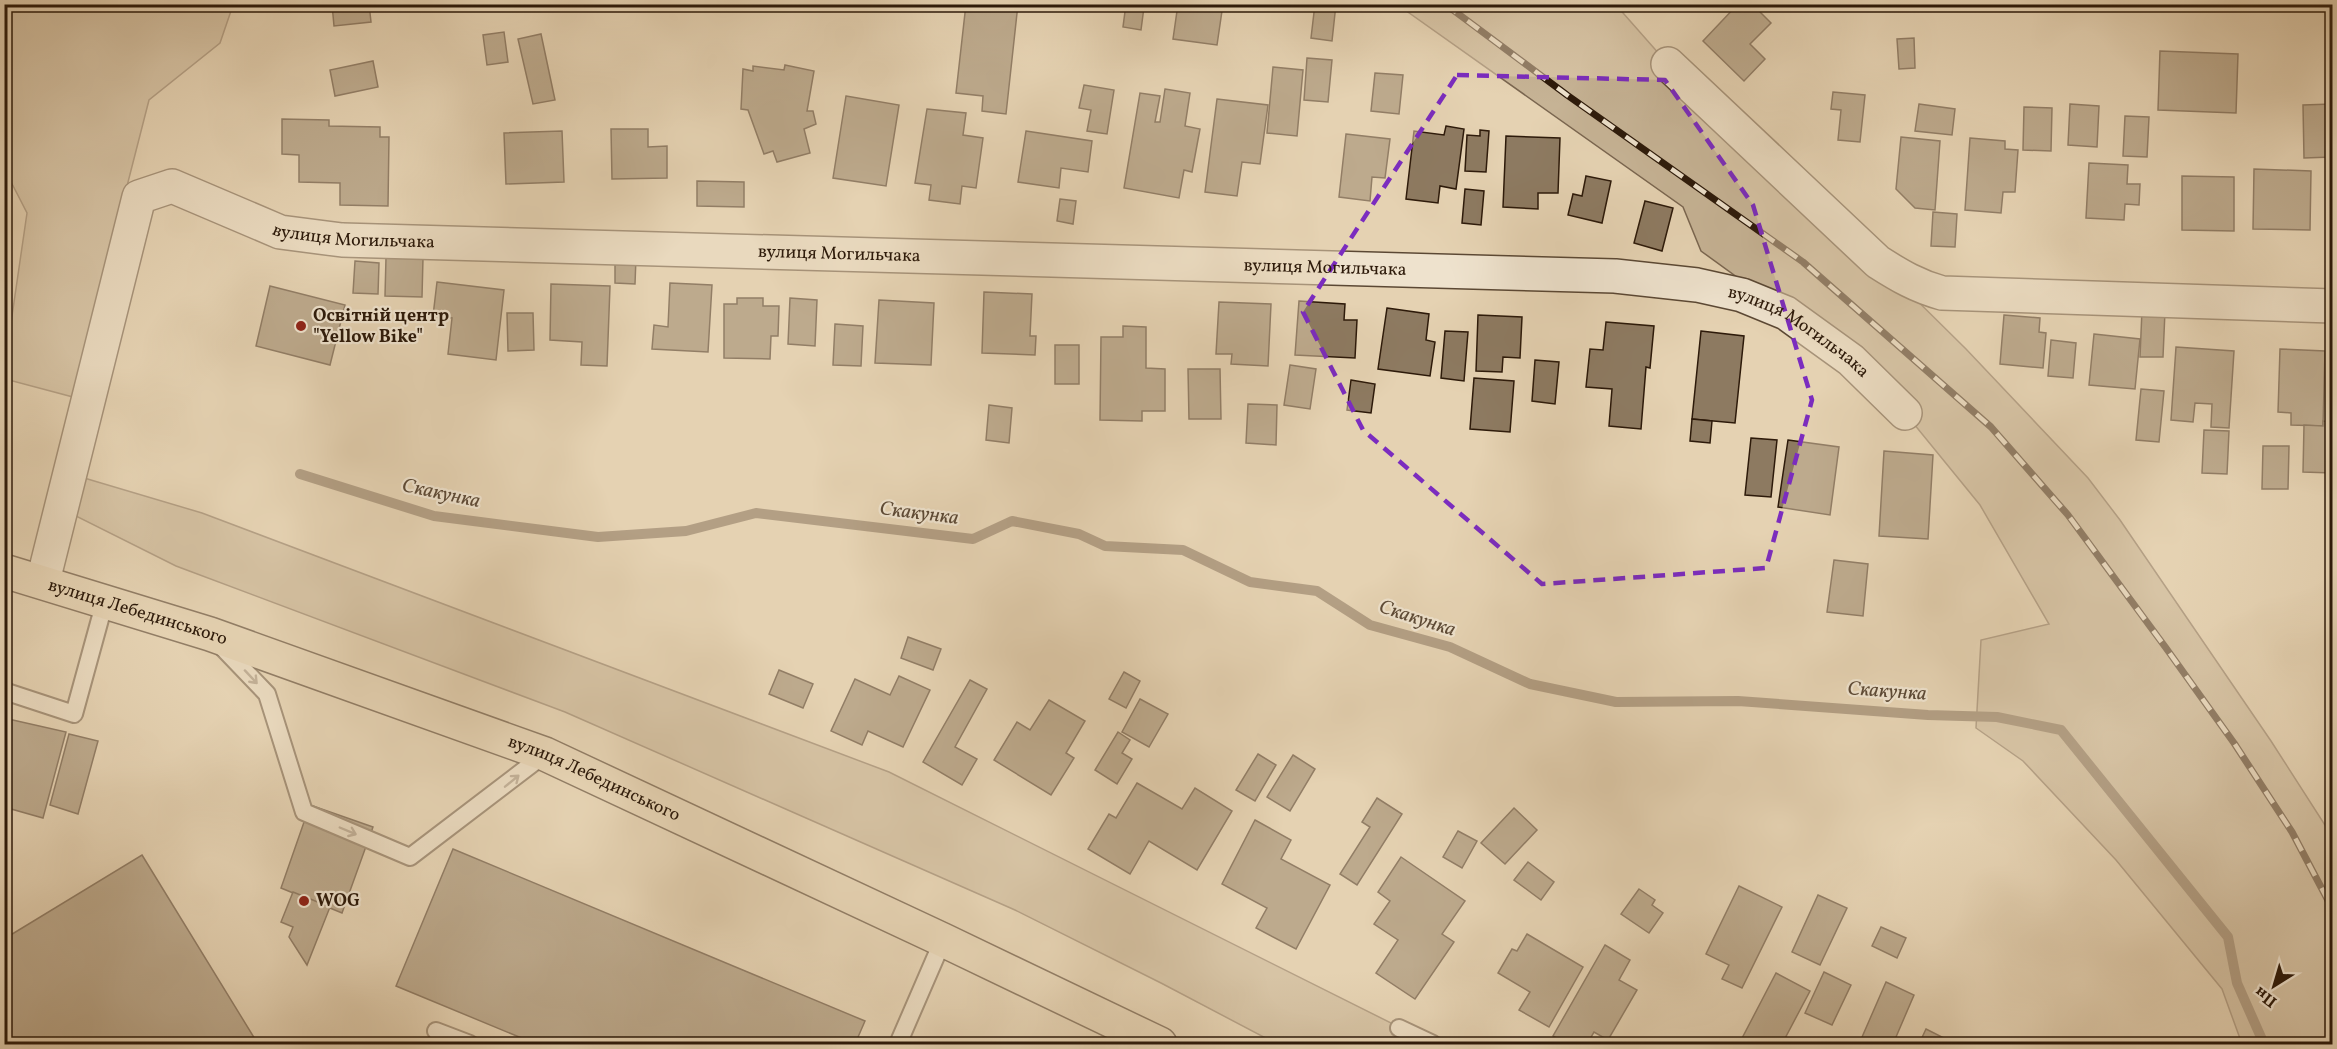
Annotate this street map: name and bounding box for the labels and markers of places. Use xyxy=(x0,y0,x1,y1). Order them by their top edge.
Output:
place label: Освітній центр "Yellow Bike" xyxy=(313,304,449,350)
marker: Освітній центр "Yellow Bike" xyxy=(294,319,308,333)
place label: WOG xyxy=(316,889,360,914)
marker: WOG xyxy=(297,894,311,908)

